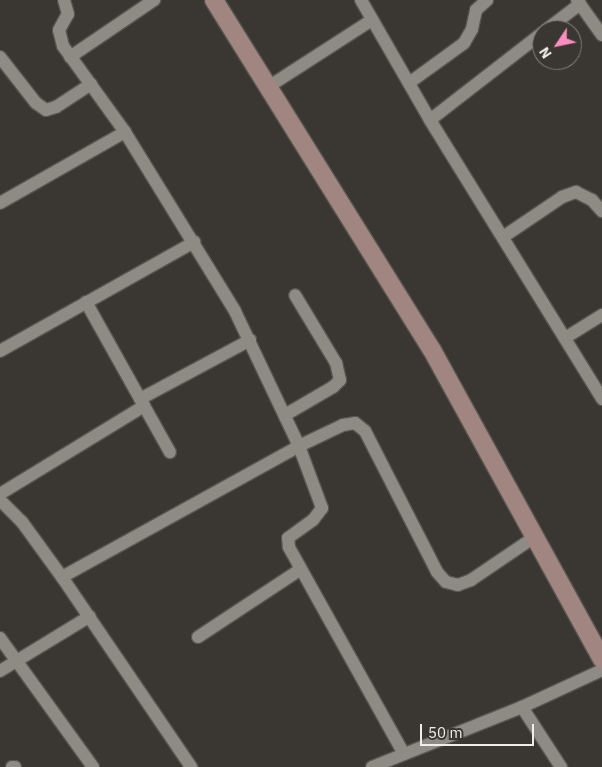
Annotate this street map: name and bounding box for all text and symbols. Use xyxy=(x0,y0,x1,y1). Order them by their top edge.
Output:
north arrow xyxy=(532,20,582,70)
text: N xyxy=(535,44,556,62)
scale bar xyxy=(422,714,536,746)
text: 50 m xyxy=(428,723,463,742)

